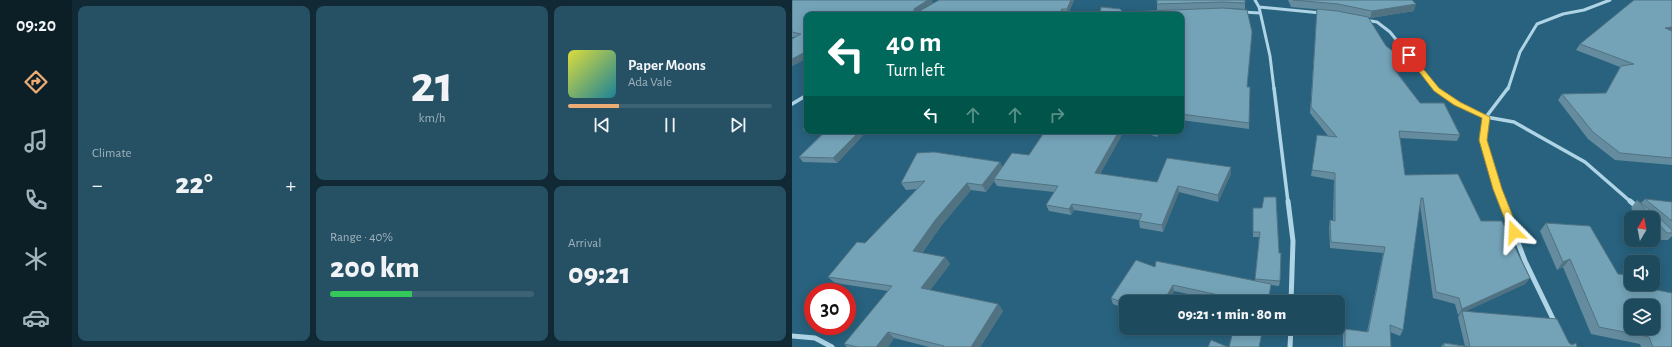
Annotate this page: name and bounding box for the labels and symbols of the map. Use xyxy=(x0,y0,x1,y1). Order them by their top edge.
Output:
pin xyxy=(1392,38,1426,72)
position arrow xyxy=(1493,211,1535,253)
north arrow xyxy=(1624,211,1660,247)
speed limit sign: 30 xyxy=(804,283,856,335)

